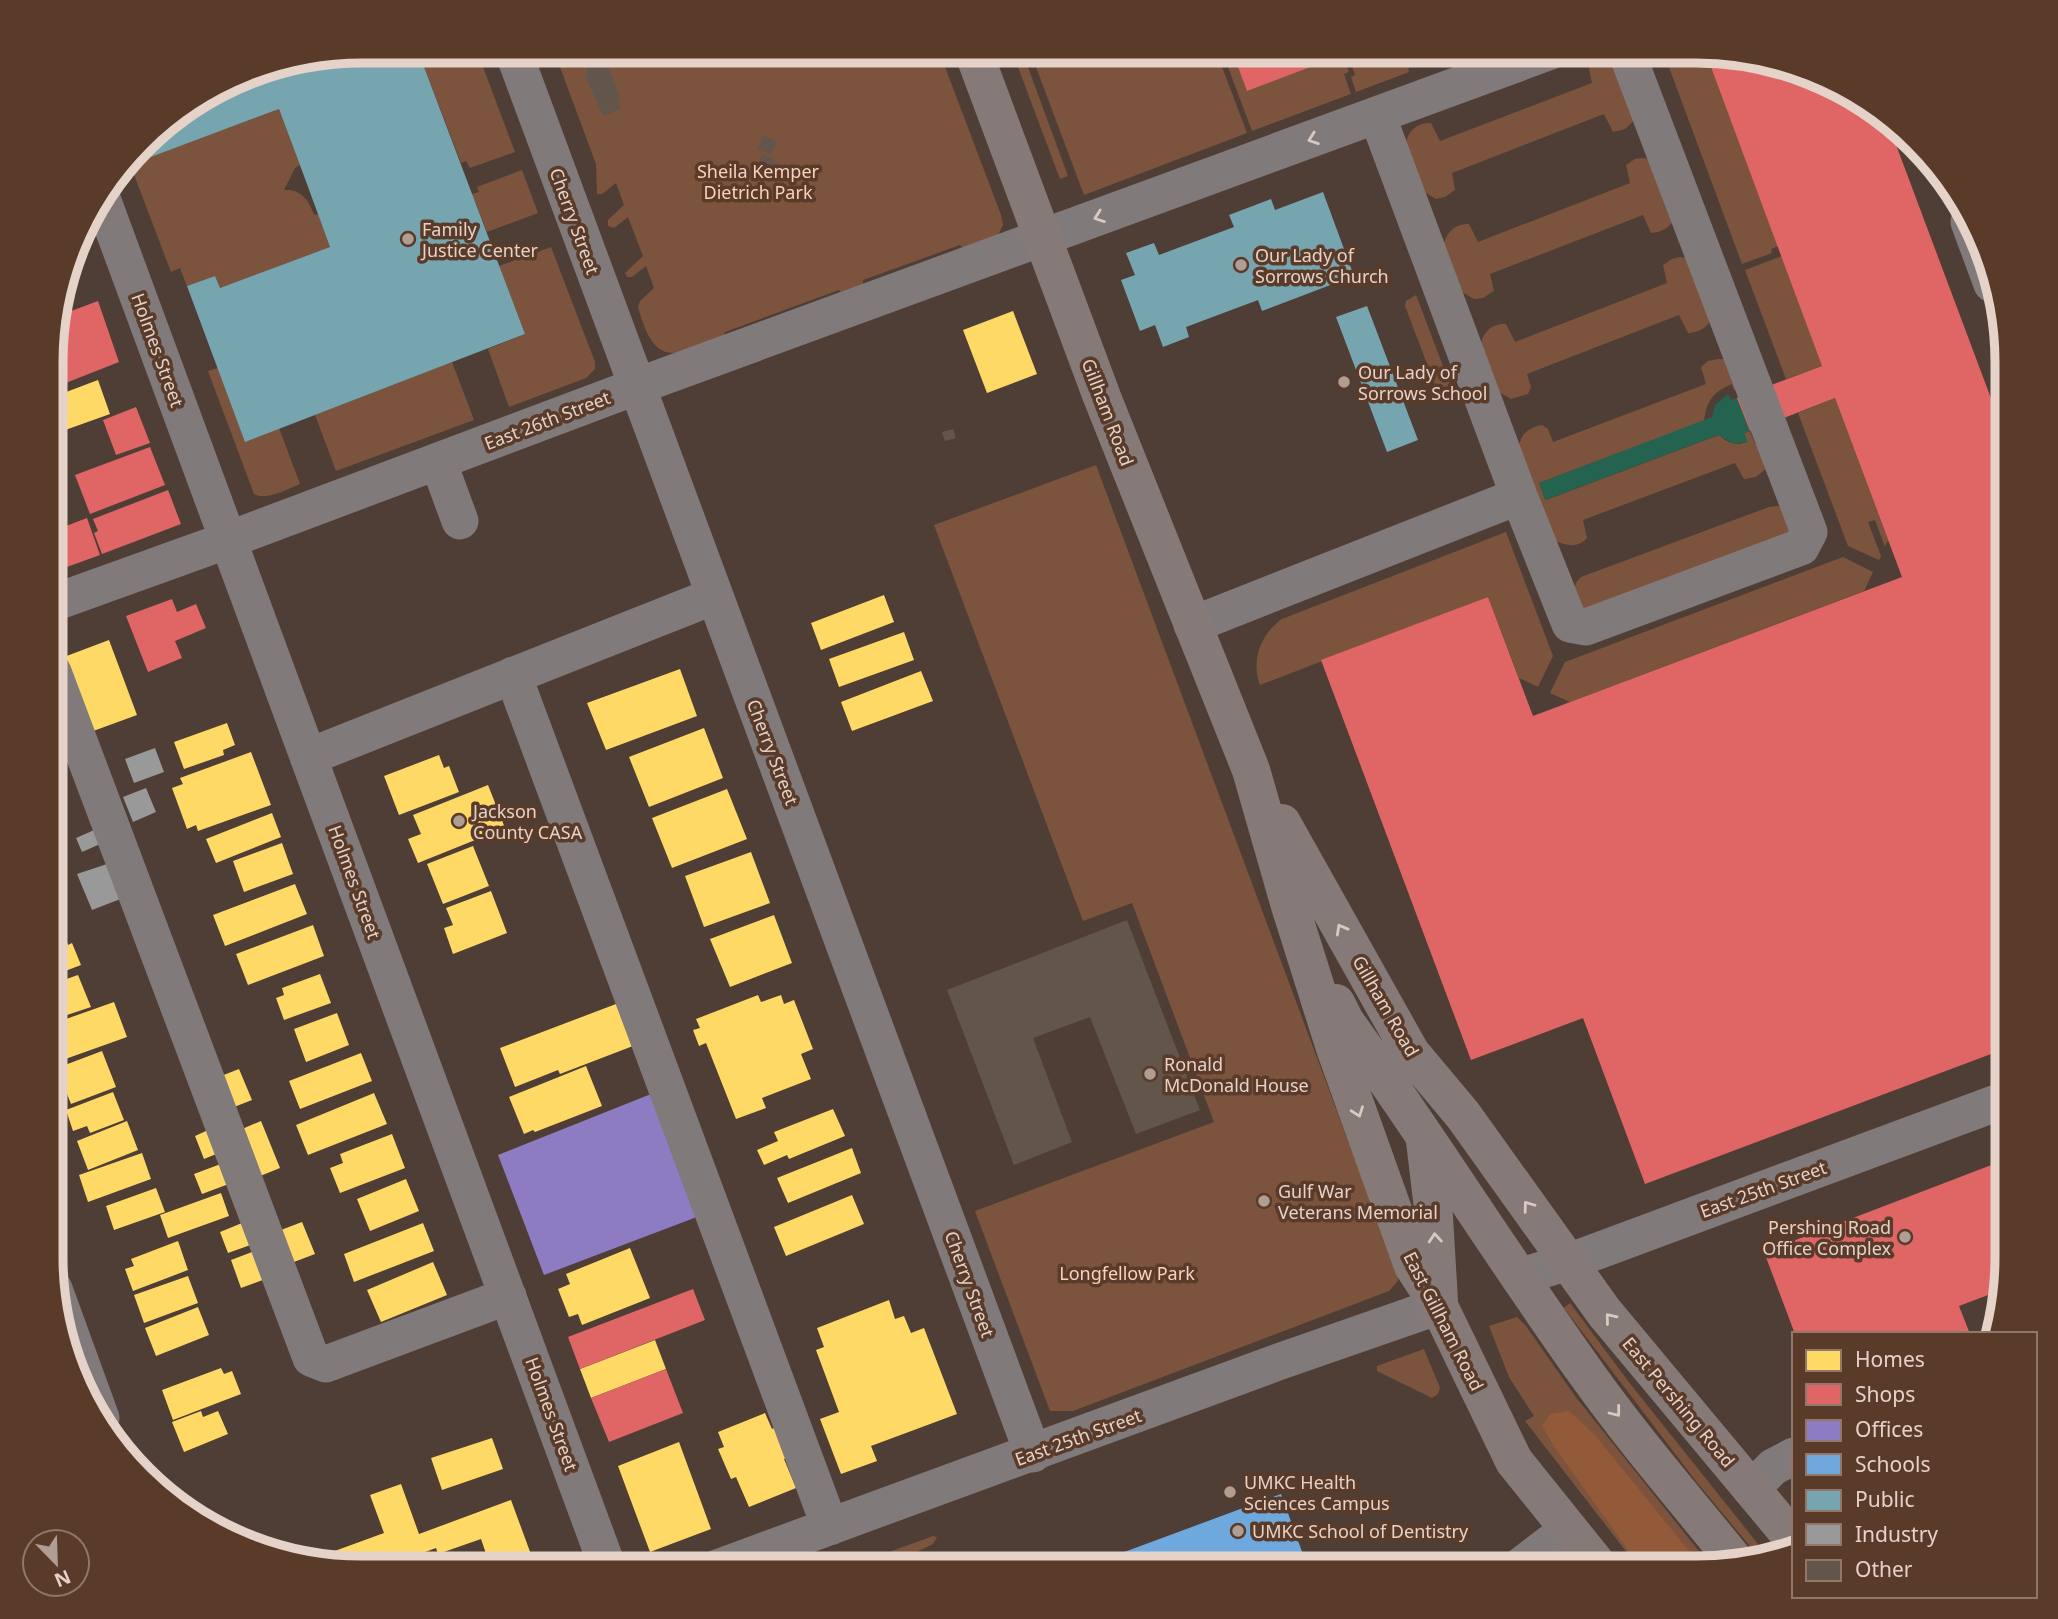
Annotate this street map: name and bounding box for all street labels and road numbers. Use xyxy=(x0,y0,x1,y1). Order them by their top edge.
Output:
street label: Cherry Street xyxy=(545,164,606,278)
street label: Holmes Street xyxy=(126,290,190,411)
street label: Gillham Road xyxy=(1077,355,1139,469)
street label: East 26th Street xyxy=(481,385,614,455)
street label: Cherry Street xyxy=(742,696,804,809)
street label: Holmes Street xyxy=(323,822,387,943)
street label: Gillham Road xyxy=(1347,951,1425,1061)
street label: East 25th Street xyxy=(1696,1155,1830,1223)
street label: Cherry Street xyxy=(940,1227,1001,1341)
street label: East Gillham Road xyxy=(1399,1247,1489,1395)
street label: East Pershing Road xyxy=(1617,1332,1741,1472)
street label: Holmes Street xyxy=(520,1354,584,1475)
street label: East 25th Street xyxy=(1011,1403,1145,1471)

